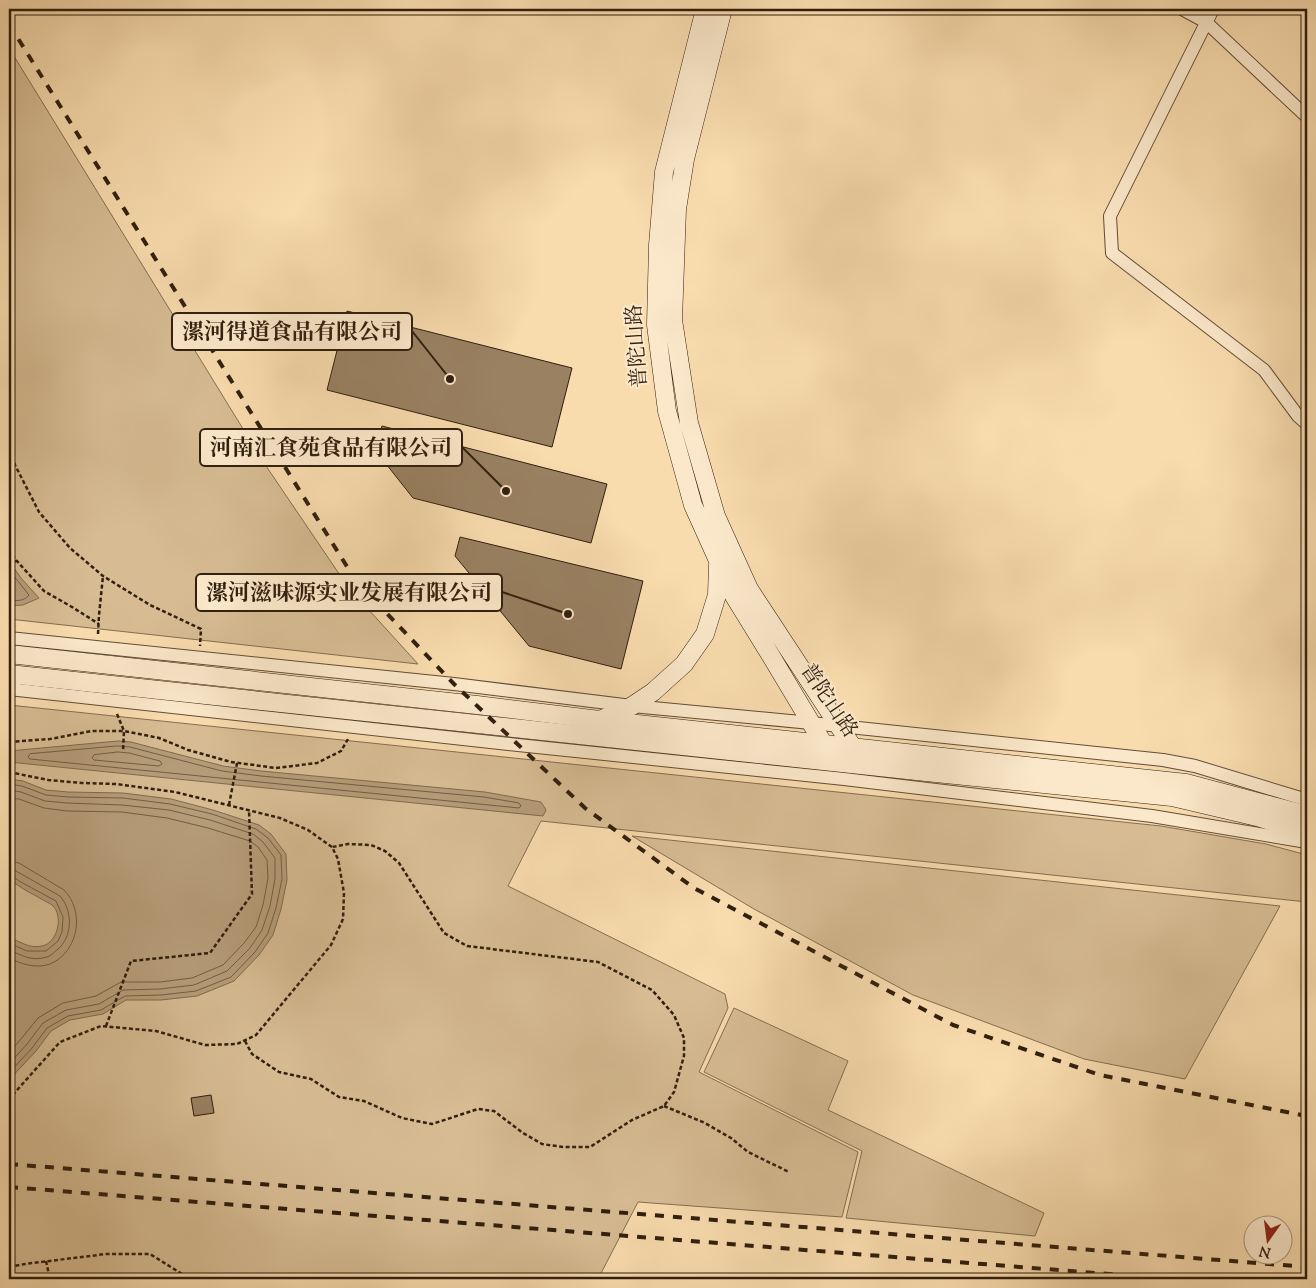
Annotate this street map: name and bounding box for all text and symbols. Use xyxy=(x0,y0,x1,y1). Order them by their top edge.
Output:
street label: 普陀山路 xyxy=(620,303,656,389)
callout: 漯河得道食品有限公司 xyxy=(172,313,412,350)
text: 漯河得道食品有限公司 xyxy=(182,318,402,350)
callout: 河南汇食苑食品有限公司 xyxy=(200,429,462,466)
text: 河南汇食苑食品有限公司 xyxy=(210,434,452,466)
callout: 漯河滋味源实业发展有限公司 xyxy=(196,574,502,611)
text: 漯河滋味源实业发展有限公司 xyxy=(206,579,492,611)
street label: 普陀山路 xyxy=(792,658,864,744)
north arrow xyxy=(1244,1216,1294,1266)
text: N xyxy=(1257,1240,1273,1262)

